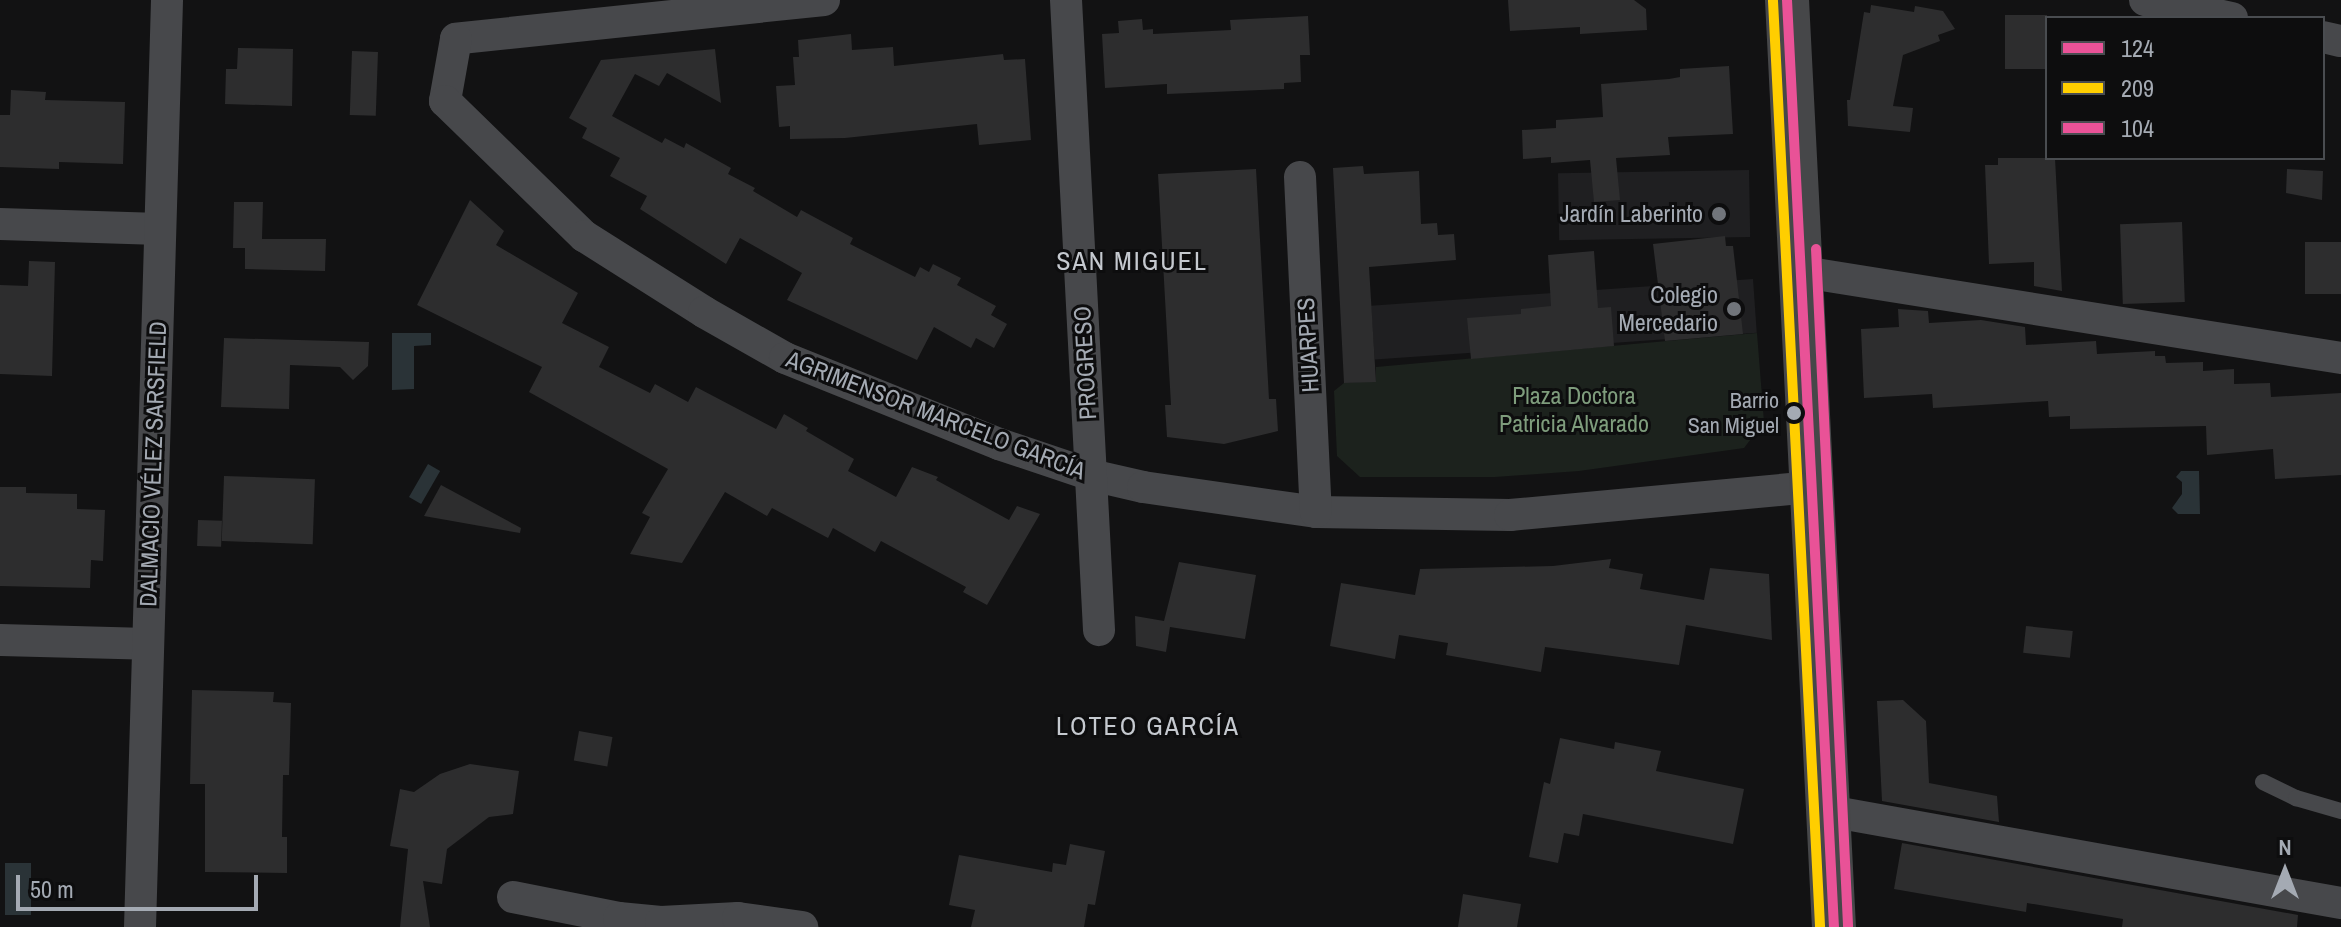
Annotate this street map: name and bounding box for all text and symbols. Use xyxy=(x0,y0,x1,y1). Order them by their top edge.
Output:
legend xyxy=(2045,16,2325,160)
text: 124 xyxy=(2121,32,2154,64)
text: 209 xyxy=(2121,72,2154,104)
text: 104 xyxy=(2121,112,2154,144)
place label: Jardín Laberinto xyxy=(1560,200,1703,228)
marker: Jardín Laberinto xyxy=(1710,205,1728,223)
district label: SAN MIGUEL xyxy=(1056,245,1208,277)
place label: Colegio Mercedario xyxy=(1618,281,1718,337)
street label: HUARPES xyxy=(1291,297,1325,393)
marker: Colegio Mercedario xyxy=(1725,300,1743,318)
street label: PROGRESO xyxy=(1068,305,1102,421)
street label: DALMACIO VÉLEZ SARSFIELD xyxy=(134,321,172,607)
street label: AGRIMENSOR MARCELO GARCÍA xyxy=(782,345,1090,485)
park label: Plaza Doctora Patricia Alvarado xyxy=(1499,382,1649,438)
place label: Barrio San Miguel xyxy=(1688,387,1779,438)
marker: Barrio San Miguel xyxy=(1786,405,1802,421)
district label: LOTEO GARCÍA xyxy=(1056,710,1240,742)
north arrow xyxy=(2245,831,2325,911)
text: N xyxy=(2278,832,2292,862)
scale bar xyxy=(20,859,262,909)
text: 50 m xyxy=(30,873,74,905)

